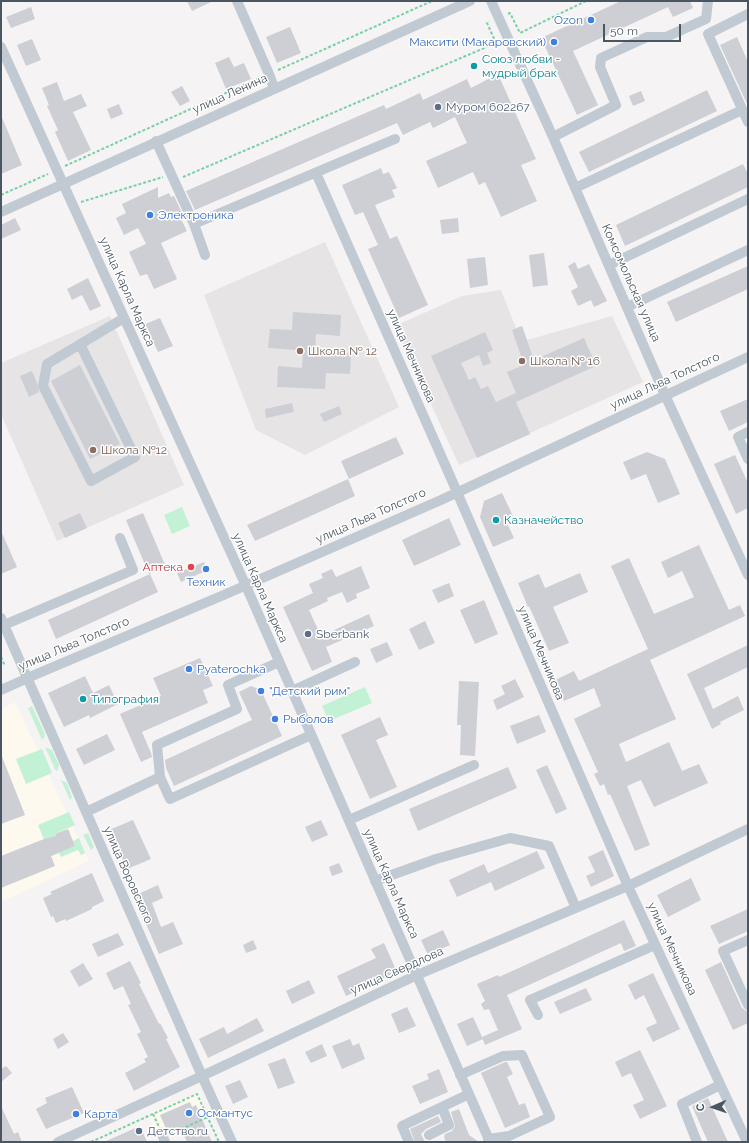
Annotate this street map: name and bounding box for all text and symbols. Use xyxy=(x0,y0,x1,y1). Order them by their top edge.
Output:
place label: Ozon xyxy=(554,13,583,27)
marker: Ozon xyxy=(586,15,596,25)
scale bar xyxy=(605,16,683,42)
text: 50 m xyxy=(610,24,638,38)
place label: Максити (Макаровский) xyxy=(409,35,546,49)
marker: Максити (Макаровский) xyxy=(549,37,559,47)
place label: Союз любви - мудрый брак xyxy=(482,52,560,80)
marker: Союз любви - мудрый брак xyxy=(469,61,479,71)
street label: улица Ленина xyxy=(190,71,270,117)
place label: Муром 602267 xyxy=(446,100,530,114)
marker: Муром 602267 xyxy=(433,102,443,112)
place label: Электроника xyxy=(158,208,234,222)
marker: Электроника xyxy=(145,210,155,220)
street label: Комсомольская улица xyxy=(599,222,663,344)
street label: улица Карла Маркса xyxy=(96,235,158,349)
street label: улица Мечникова xyxy=(384,307,438,405)
place label: Школа № 12 xyxy=(308,344,377,358)
marker: Школа № 12 xyxy=(295,346,305,356)
street label: улица Льва Толстого xyxy=(608,349,722,413)
place label: Школа № 16 xyxy=(530,354,600,368)
marker: Школа № 16 xyxy=(517,356,527,366)
place label: Школа №12 xyxy=(101,443,167,457)
marker: Школа №12 xyxy=(88,445,98,455)
street label: улица Льва Толстого xyxy=(314,485,428,547)
place label: Казначейство xyxy=(504,513,583,527)
marker: Казначейство xyxy=(491,515,501,525)
street label: улица Карла Маркса xyxy=(229,531,291,645)
place label: Аптека xyxy=(143,560,183,574)
marker: Аптека xyxy=(186,562,196,572)
marker: Техник xyxy=(201,564,211,574)
place label: Техник xyxy=(186,575,226,589)
street label: улица Мечникова xyxy=(515,604,567,702)
street label: улица Льва Толстого xyxy=(16,614,132,674)
place label: Sberbank xyxy=(316,627,369,641)
marker: Sberbank xyxy=(303,629,313,639)
place label: Pyaterochka xyxy=(197,662,266,676)
marker: Pyaterochka xyxy=(184,664,194,674)
place label: "Детский рим" xyxy=(269,684,350,698)
marker: "Детский рим" xyxy=(256,686,266,696)
place label: Типография xyxy=(91,692,159,706)
marker: Типография xyxy=(78,694,88,704)
place label: Рыболов xyxy=(283,712,333,726)
marker: Рыболов xyxy=(270,714,280,724)
street label: улица Воровского xyxy=(100,824,156,926)
street label: улица Карла Маркса xyxy=(360,827,422,941)
street label: улица Мечникова xyxy=(644,900,700,998)
street label: улица Свердлова xyxy=(348,944,446,998)
north arrow xyxy=(693,1087,733,1127)
text: С xyxy=(694,1103,707,1111)
place label: Османтус xyxy=(197,1106,253,1120)
place label: Карта xyxy=(84,1107,118,1121)
marker: Османтус xyxy=(184,1108,194,1118)
marker: Карта xyxy=(71,1109,81,1119)
place label: Детство.ru xyxy=(147,1124,208,1138)
marker: Детство.ru xyxy=(134,1126,144,1136)

